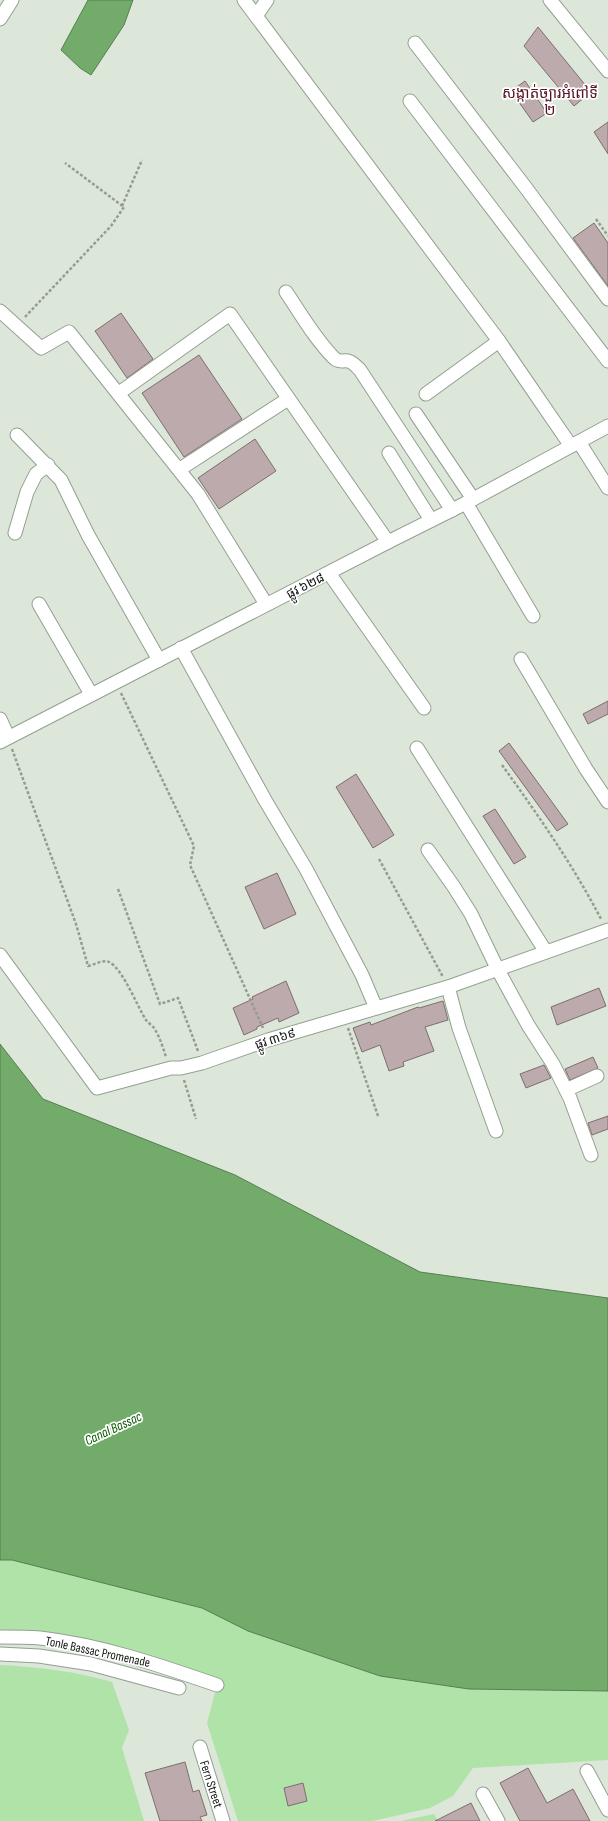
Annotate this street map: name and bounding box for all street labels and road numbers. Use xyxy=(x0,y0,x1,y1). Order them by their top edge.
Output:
street label: ផ្លូវ ៦២៨ xyxy=(284,569,329,605)
street label: ផ្លូវ ៣៦៩ xyxy=(253,1025,299,1056)
street label: Tonle Bassac Promenade xyxy=(44,1633,152,1671)
street label: Fern Street xyxy=(196,1759,226,1810)

